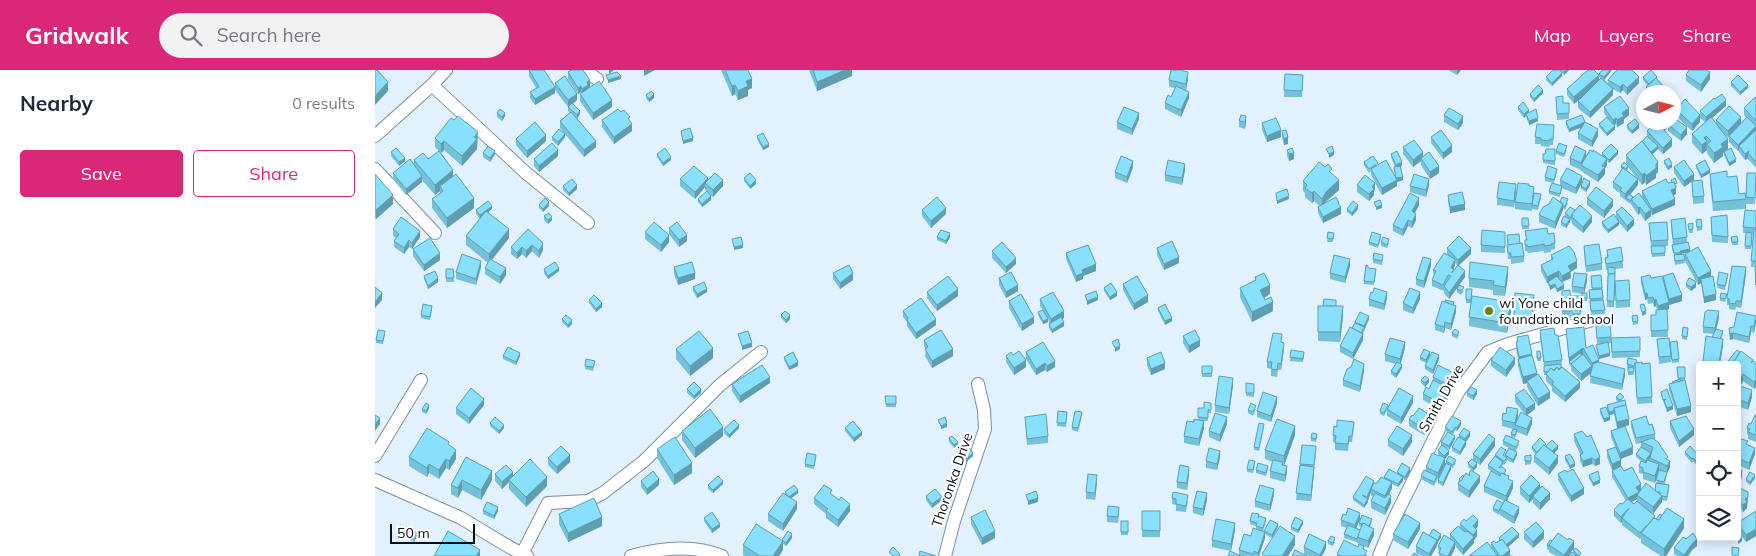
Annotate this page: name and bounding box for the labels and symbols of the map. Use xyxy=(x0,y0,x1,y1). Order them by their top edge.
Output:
north arrow xyxy=(1636,85,1681,130)
place label: wi Yone child foundation school xyxy=(1499,294,1614,328)
marker: wi Yone child foundation school xyxy=(1483,305,1495,317)
street label: Smith Drive xyxy=(1414,361,1468,435)
street label: Thoronka Drive xyxy=(927,430,977,530)
scale bar xyxy=(390,521,475,544)

